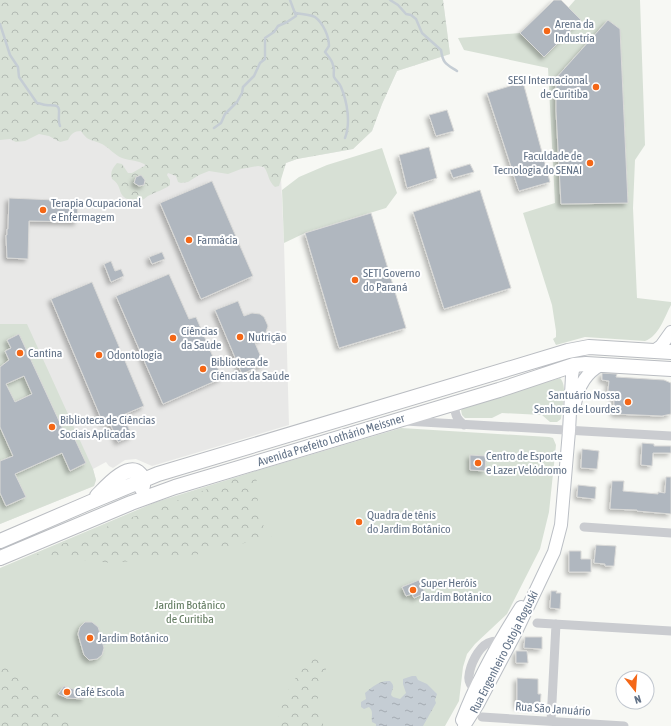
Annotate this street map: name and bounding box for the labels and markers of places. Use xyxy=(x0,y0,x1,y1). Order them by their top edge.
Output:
place label: Arena da Industría xyxy=(555,17,595,45)
marker: Arena da Industría xyxy=(542,26,552,36)
place label: SESI Internacional de Curitiba xyxy=(508,73,589,101)
marker: SESI Internacional de Curitiba xyxy=(591,82,601,92)
place label: Faculdade de Tecnologia do SENAI xyxy=(493,149,582,177)
marker: Faculdade de Tecnologia do SENAI xyxy=(585,158,595,168)
place label: Terapia Ocupacional e Enfermagem xyxy=(51,196,142,224)
marker: Terapia Ocupacional e Enfermagem xyxy=(38,205,48,215)
place label: Farmácia xyxy=(197,233,238,247)
marker: Farmácia xyxy=(184,235,194,245)
place label: SETI Governo do Paraná xyxy=(363,266,421,294)
marker: SETI Governo do Paraná xyxy=(350,275,360,285)
place label: Ciências da Saúde xyxy=(181,324,221,352)
place label: Nutrição xyxy=(248,330,287,344)
marker: Nutrição xyxy=(235,332,245,342)
marker: Ciências da Saúde xyxy=(168,333,178,343)
place label: Cantina xyxy=(28,346,62,360)
marker: Cantina xyxy=(15,348,25,358)
place label: Odontologia xyxy=(107,348,162,362)
marker: Odontologia xyxy=(94,350,104,360)
place label: Biblioteca de Ciências da Saúde xyxy=(211,355,290,383)
marker: Biblioteca de Ciências da Saúde xyxy=(198,364,208,374)
place label: Santuário Nossa Senhora de Lourdes xyxy=(534,388,620,416)
marker: Santuário Nossa Senhora de Lourdes xyxy=(623,397,633,407)
place label: Biblioteca de Ciências Sociais Aplicadas xyxy=(60,413,155,441)
marker: Biblioteca de Ciências Sociais Aplicadas xyxy=(47,422,57,432)
place label: Centro de Esporte e Lazer Velódromo xyxy=(486,449,567,477)
marker: Centro de Esporte e Lazer Velódromo xyxy=(473,458,483,468)
place label: Quadra de tênis do Jardim Botânico xyxy=(367,508,451,536)
marker: Quadra de tênis do Jardim Botânico xyxy=(354,517,364,527)
place label: Super Heróis Jardim Botânico xyxy=(421,576,492,604)
marker: Super Heróis Jardim Botânico xyxy=(408,585,418,595)
place label: Jardim Botânico xyxy=(98,631,169,645)
marker: Jardim Botânico xyxy=(85,633,95,643)
place label: Café Escola xyxy=(75,685,125,699)
marker: Café Escola xyxy=(62,687,72,697)

